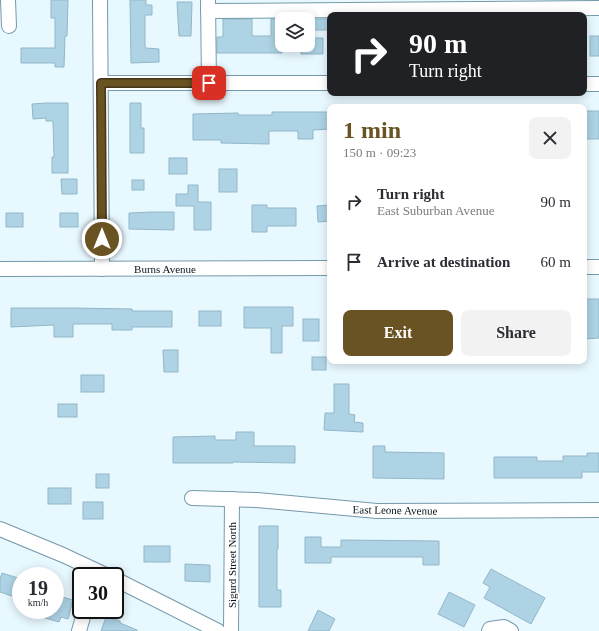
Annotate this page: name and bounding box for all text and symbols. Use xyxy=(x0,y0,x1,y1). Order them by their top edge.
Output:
map controls xyxy=(275,12,315,52)
button: layers xyxy=(275,12,315,52)
icon: right xyxy=(343,28,395,80)
text: 90 m xyxy=(409,28,467,59)
text: Turn right xyxy=(409,61,482,81)
pin xyxy=(192,66,226,100)
icon: arrive xyxy=(198,72,220,94)
text: 1 min xyxy=(343,117,401,143)
button: close xyxy=(529,117,571,159)
text: 150 m · 09:23 xyxy=(343,145,416,160)
text: Turn right xyxy=(377,186,444,202)
icon: right xyxy=(343,191,365,213)
text: 90 m xyxy=(541,194,571,210)
text: East Suburban Avenue xyxy=(377,203,494,218)
position arrow xyxy=(81,218,123,260)
icon: arrive xyxy=(343,251,365,273)
text: Arrive at destination xyxy=(377,254,510,270)
text: 60 m xyxy=(541,254,571,270)
street label: Burns Avenue xyxy=(134,263,196,275)
button: Exit xyxy=(343,310,453,356)
button: Share xyxy=(461,310,571,356)
street label: East Leone Avenue xyxy=(353,503,438,517)
street label: Sigurd Street North xyxy=(226,521,238,608)
speed limit sign: 30 xyxy=(72,567,124,619)
text: 19 xyxy=(28,577,48,599)
text: km/h xyxy=(28,597,48,608)

